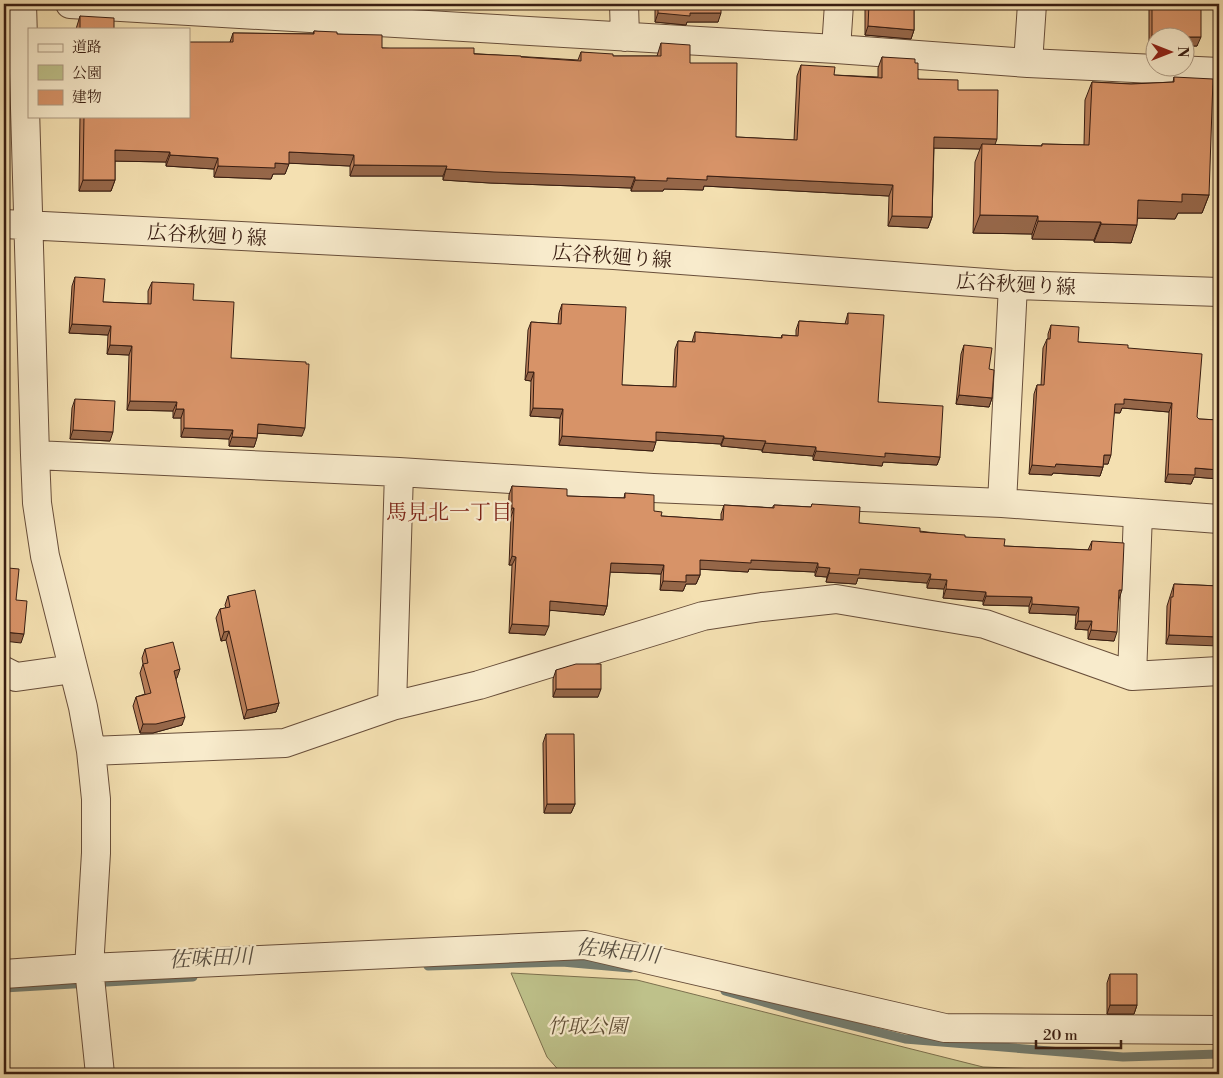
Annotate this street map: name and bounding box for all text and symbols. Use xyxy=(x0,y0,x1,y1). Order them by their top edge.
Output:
legend xyxy=(28,28,190,118)
north arrow xyxy=(1146,28,1196,78)
text: 道路 xyxy=(72,38,102,57)
text: N xyxy=(1173,46,1191,58)
text: 公園 xyxy=(72,64,102,83)
text: 建物 xyxy=(72,88,102,107)
street label: 広谷秋廻り線 xyxy=(146,221,267,252)
street label: 広谷秋廻り線 xyxy=(551,241,673,274)
street label: 広谷秋廻り線 xyxy=(955,270,1076,301)
district label: 馬見北一丁目 xyxy=(386,500,512,526)
water label: 佐味田川 xyxy=(575,935,663,970)
water label: 佐味田川 xyxy=(168,944,256,974)
park label: 竹取公園 xyxy=(547,1015,630,1040)
scale bar xyxy=(1036,1018,1120,1050)
text: 20 m xyxy=(1043,1026,1078,1045)

